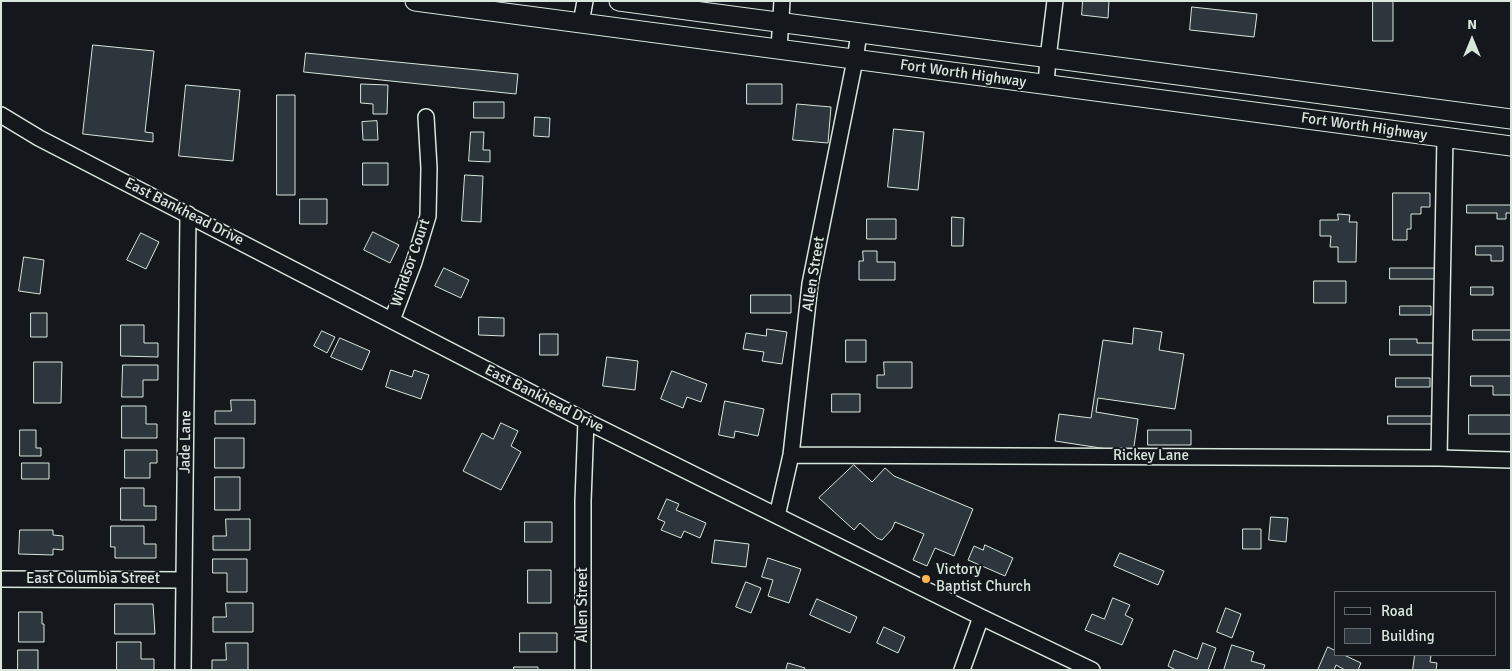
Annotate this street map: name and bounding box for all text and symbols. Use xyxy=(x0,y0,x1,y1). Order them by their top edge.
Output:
north arrow xyxy=(1447,15,1497,65)
text: N xyxy=(1467,16,1477,33)
street label: Fort Worth Highway xyxy=(899,56,1027,92)
street label: Fort Worth Highway xyxy=(1300,109,1428,145)
street label: East Bankhead Drive xyxy=(121,174,247,250)
street label: Windsor Court xyxy=(387,216,435,310)
street label: Allen Street xyxy=(799,235,829,313)
street label: East Bankhead Drive xyxy=(481,361,607,437)
street label: Jade Lane xyxy=(176,410,196,474)
street label: Rickey Lane xyxy=(1113,447,1189,465)
place label: Victory Baptist Church xyxy=(936,561,1031,596)
street label: Allen Street xyxy=(574,567,592,643)
street label: East Columbia Street xyxy=(26,570,160,588)
marker: Victory Baptist Church xyxy=(920,573,932,585)
legend xyxy=(1334,591,1497,656)
text: Road xyxy=(1381,602,1413,620)
text: Building xyxy=(1381,627,1435,645)

